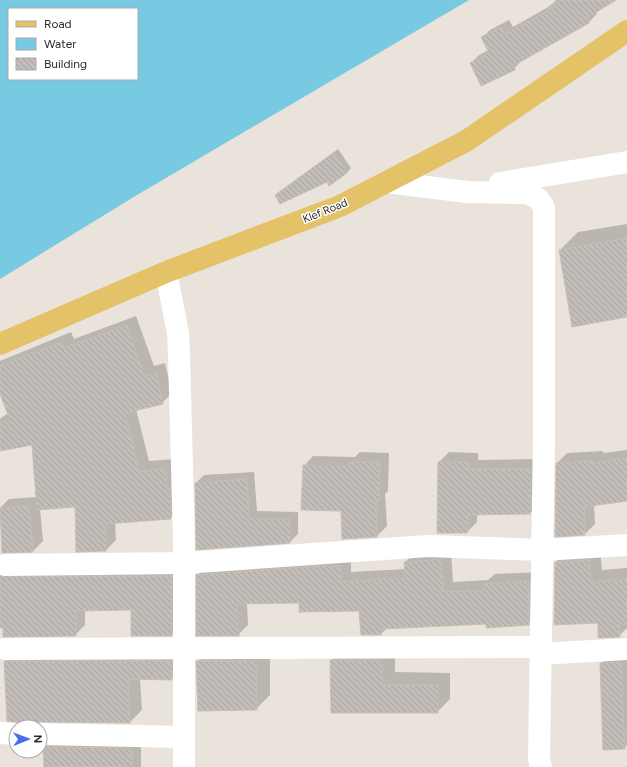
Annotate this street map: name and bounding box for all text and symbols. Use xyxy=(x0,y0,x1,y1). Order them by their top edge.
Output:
legend xyxy=(8,8,138,80)
text: Road xyxy=(44,17,72,31)
text: Water xyxy=(44,37,76,51)
text: Building xyxy=(44,57,87,71)
street label: Klef Road xyxy=(301,196,349,226)
north arrow xyxy=(8,719,48,759)
text: N xyxy=(31,734,44,743)

